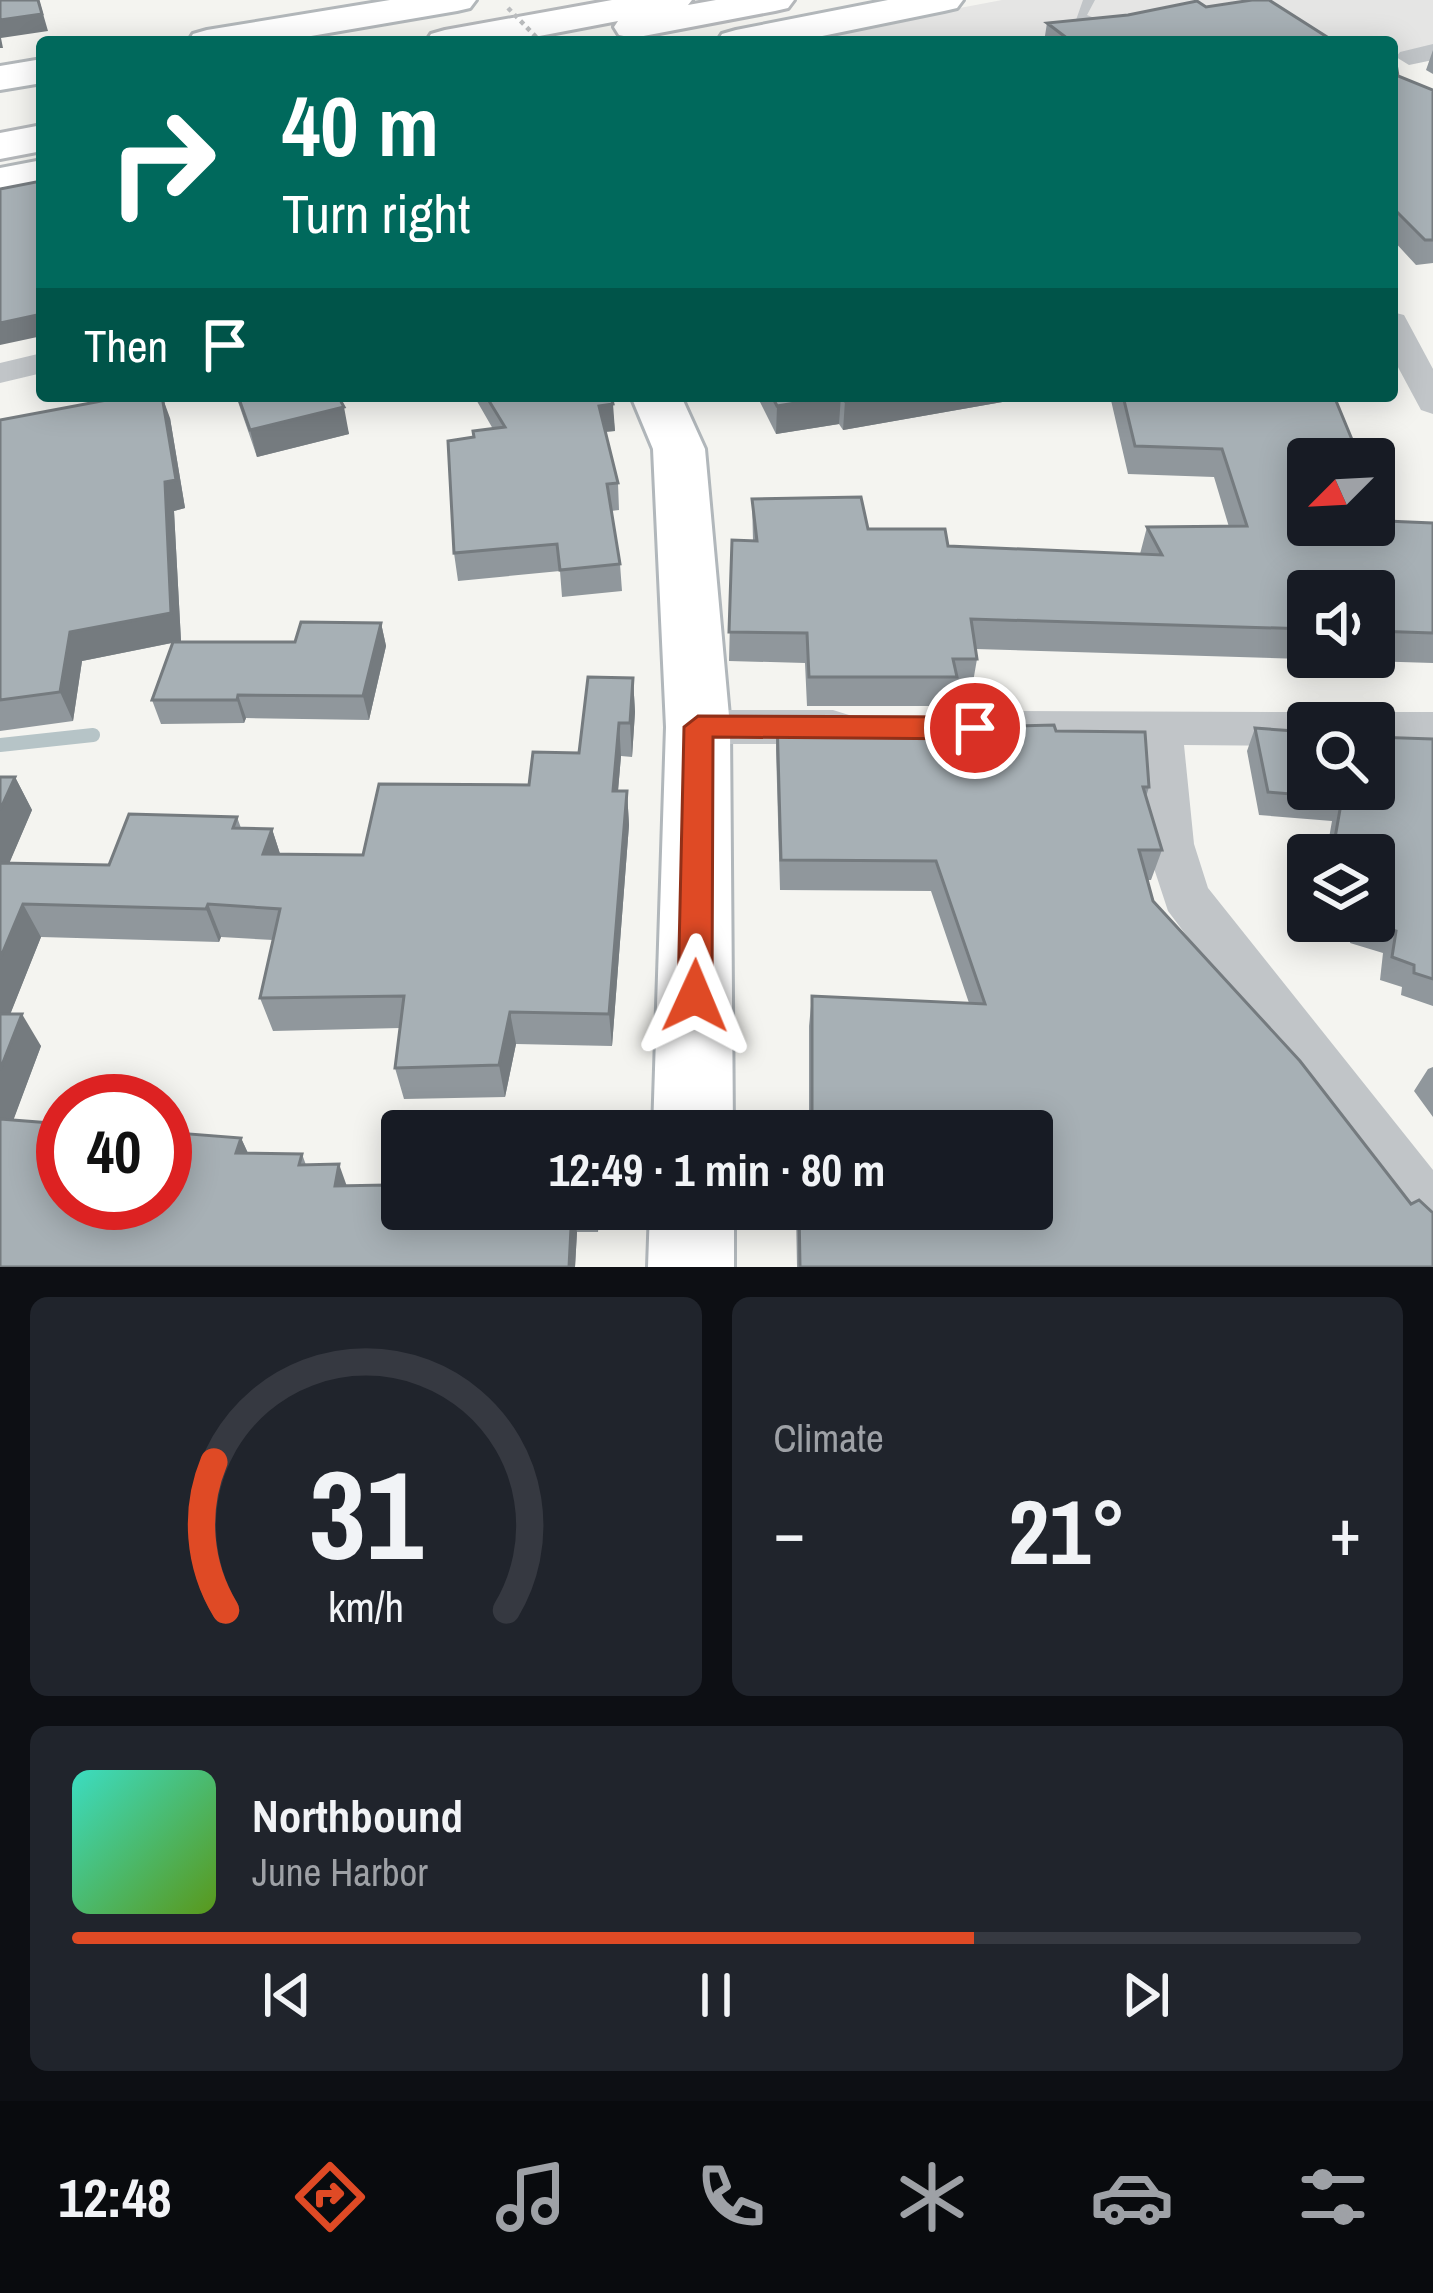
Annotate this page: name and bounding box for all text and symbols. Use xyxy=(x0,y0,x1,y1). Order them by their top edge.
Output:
text: 40 m xyxy=(282,69,439,182)
icon: right xyxy=(84,84,240,240)
text: Turn right xyxy=(282,177,470,250)
icon: arrive xyxy=(192,312,258,378)
text: Then xyxy=(84,315,168,376)
north arrow xyxy=(1287,438,1395,546)
map controls xyxy=(1287,438,1395,942)
button: sound xyxy=(1287,570,1395,678)
pin xyxy=(924,677,1026,779)
icon: arrive xyxy=(942,695,1008,761)
button: search xyxy=(1287,702,1395,810)
button: layers xyxy=(1287,834,1395,942)
position arrow xyxy=(632,933,758,1059)
speed limit sign: 40 xyxy=(36,1074,192,1230)
text: 12:49 · 1 min · 80 m xyxy=(549,1139,885,1200)
text: Climate xyxy=(774,1412,884,1464)
text: 31 xyxy=(309,1430,423,1598)
text: 21° xyxy=(1008,1471,1126,1592)
text: − xyxy=(774,1487,805,1576)
text: + xyxy=(1329,1487,1361,1576)
text: km/h xyxy=(328,1577,404,1634)
text: Northbound xyxy=(252,1785,463,1846)
text: June Harbor xyxy=(252,1846,428,1898)
icon: previous xyxy=(254,1962,320,2028)
icon: pause xyxy=(683,1962,749,2028)
icon: next xyxy=(1113,1962,1179,2028)
icon: directions xyxy=(288,2155,372,2239)
icon: music xyxy=(489,2155,573,2239)
icon: phone xyxy=(689,2155,773,2239)
icon: climate xyxy=(890,2155,974,2239)
icon: car xyxy=(1090,2155,1174,2239)
icon: filters xyxy=(1291,2155,1375,2239)
text: 12:48 xyxy=(58,2161,172,2234)

